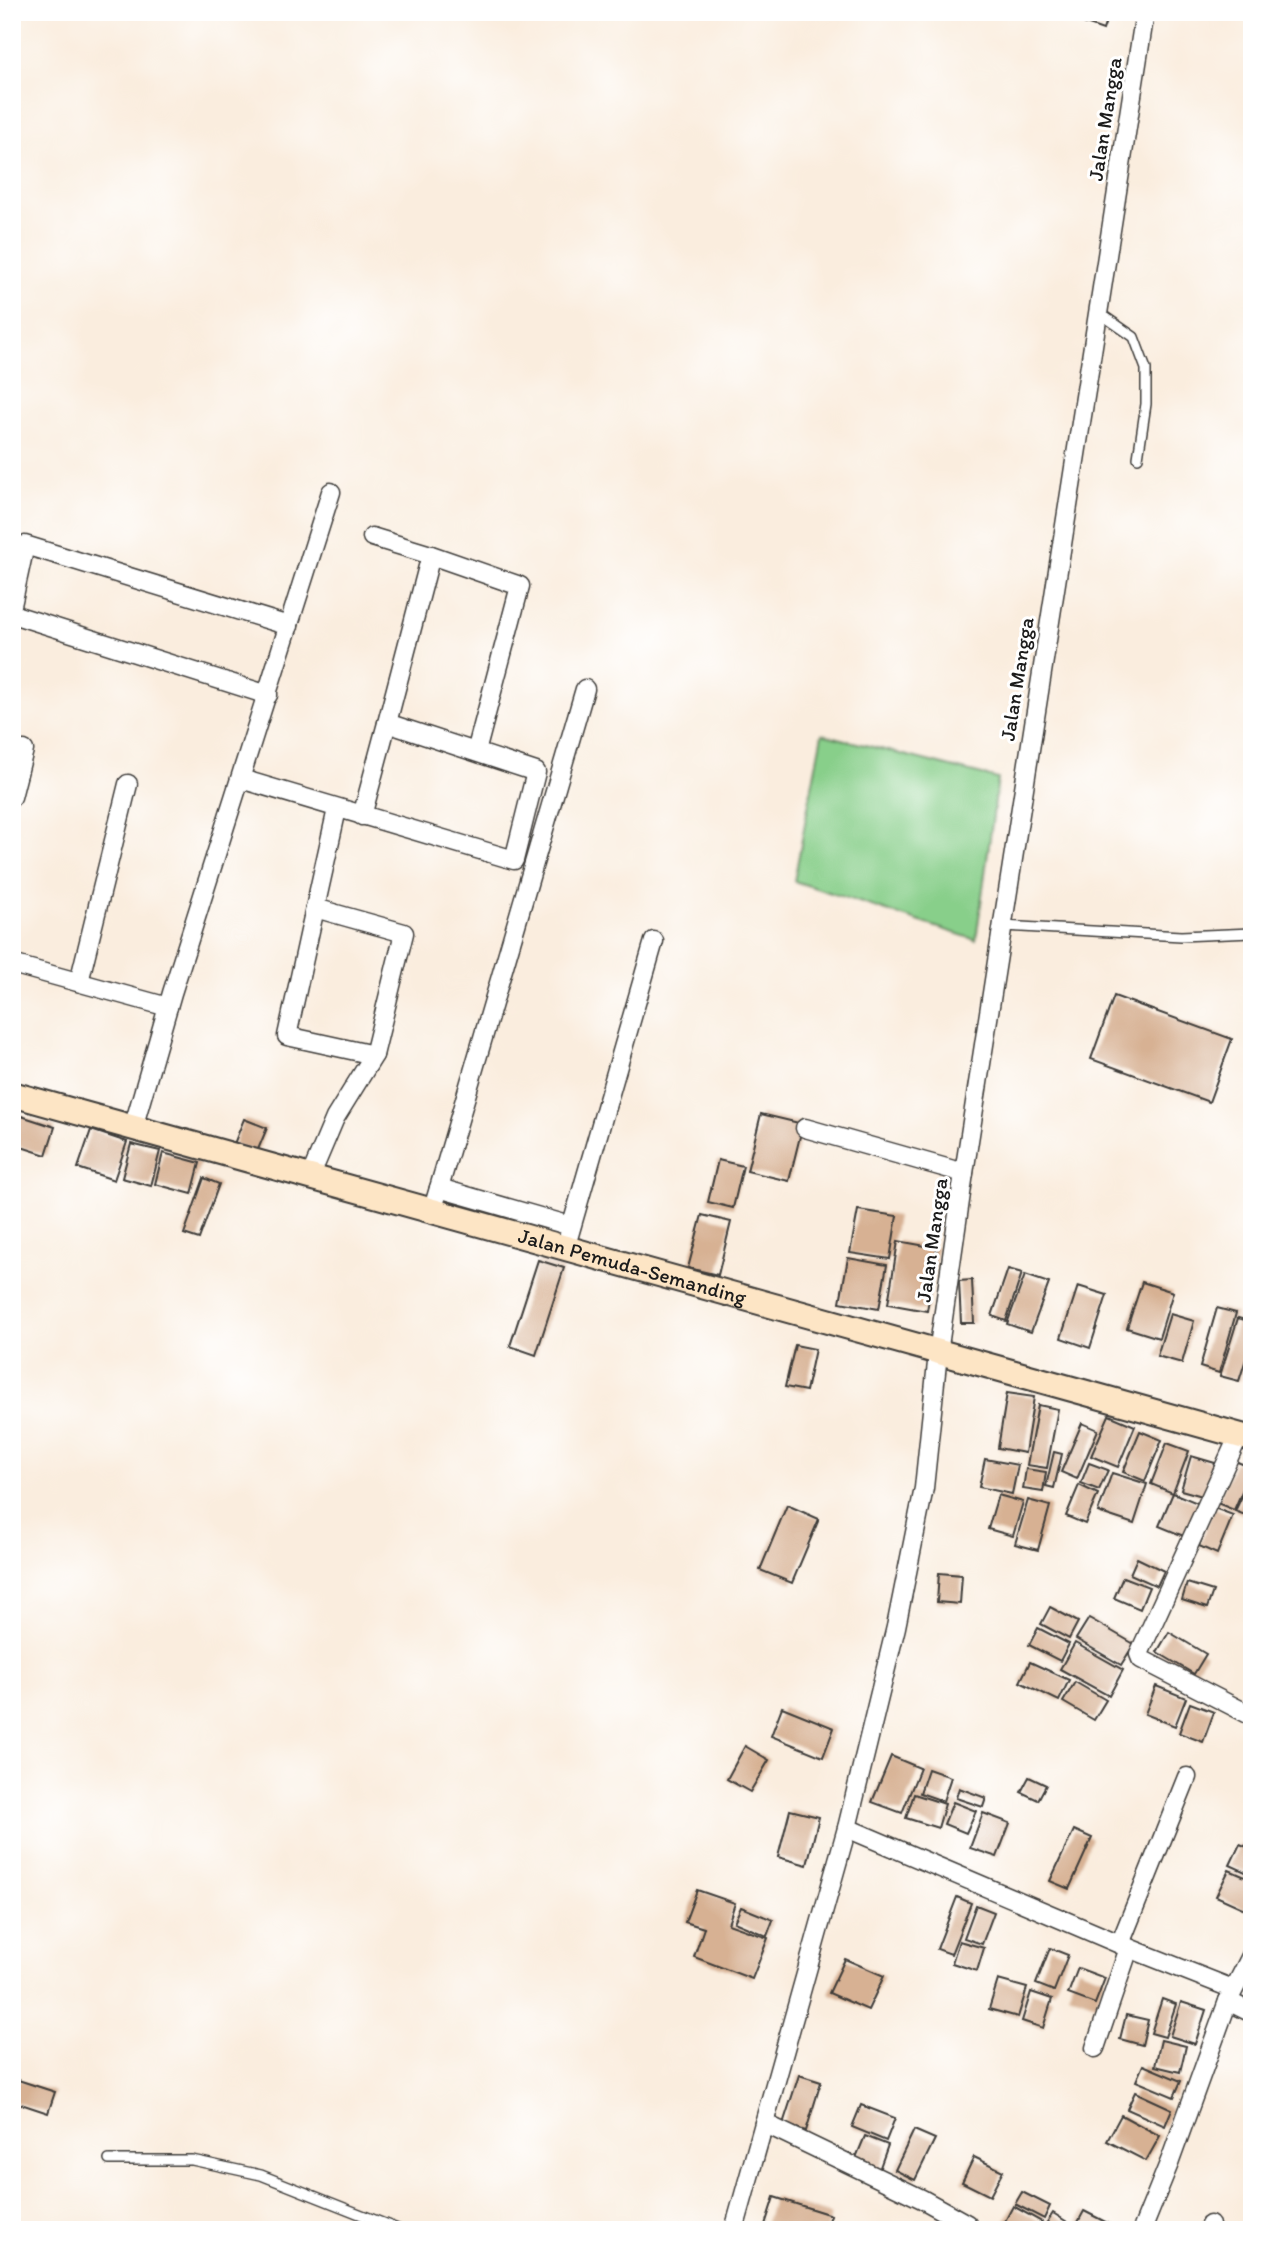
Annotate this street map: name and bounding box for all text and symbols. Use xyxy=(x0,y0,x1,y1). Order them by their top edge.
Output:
street label: Jalan Mangga xyxy=(1082,55,1127,183)
street label: Jalan Mangga xyxy=(994,615,1039,743)
street label: Jalan Mangga xyxy=(910,1176,953,1304)
street label: Jalan Pemuda-Semanding xyxy=(516,1223,750,1310)

